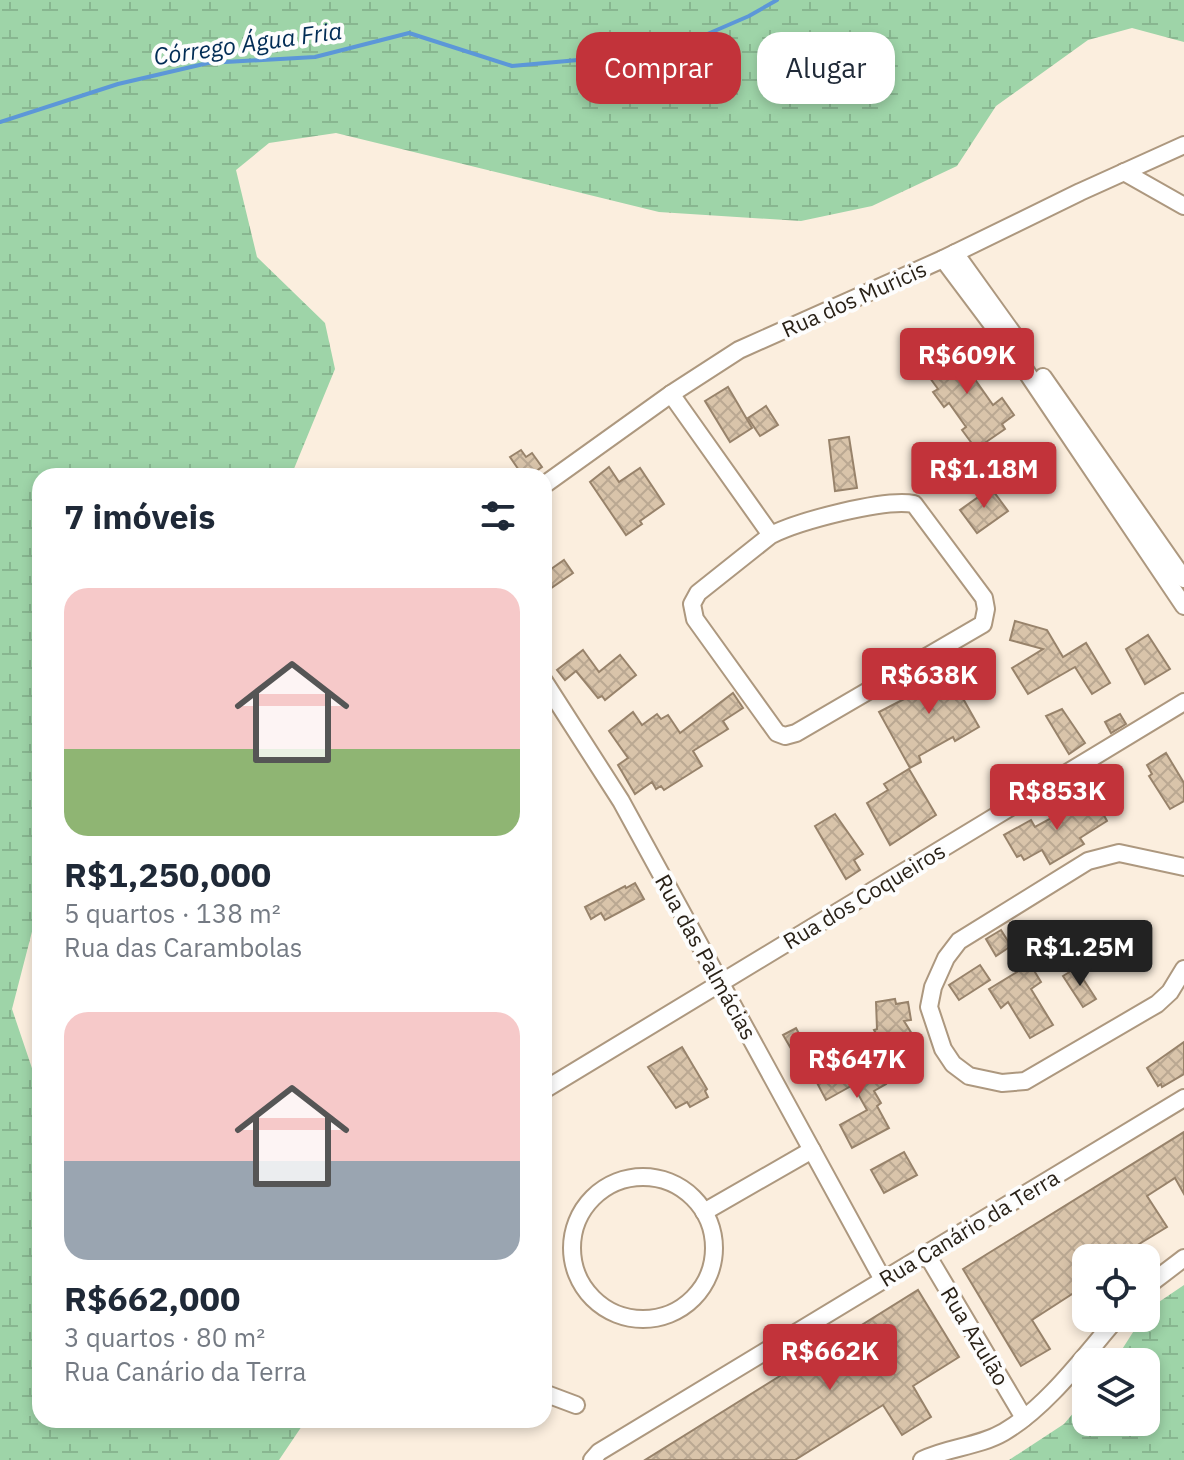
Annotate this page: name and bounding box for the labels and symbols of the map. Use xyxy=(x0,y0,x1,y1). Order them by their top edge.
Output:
water label: Córrego Água Fria xyxy=(152,14,344,72)
street label: Rua dos Muricis xyxy=(777,254,931,343)
pin: R$609K xyxy=(902,328,1032,396)
pin: R$1.18M xyxy=(910,442,1058,510)
pin: R$638K xyxy=(864,648,994,716)
pin: R$853K xyxy=(992,764,1122,832)
street label: Rua dos Coqueiros xyxy=(777,836,950,955)
street label: Rua das Palmácias xyxy=(649,869,764,1045)
pin: R$1.25M xyxy=(1006,920,1154,988)
pin: R$647K xyxy=(792,1032,922,1100)
street label: Rua Canário da Terra xyxy=(873,1162,1064,1293)
street label: Rua Azulão xyxy=(935,1281,1016,1391)
pin: R$662K xyxy=(765,1324,895,1392)

